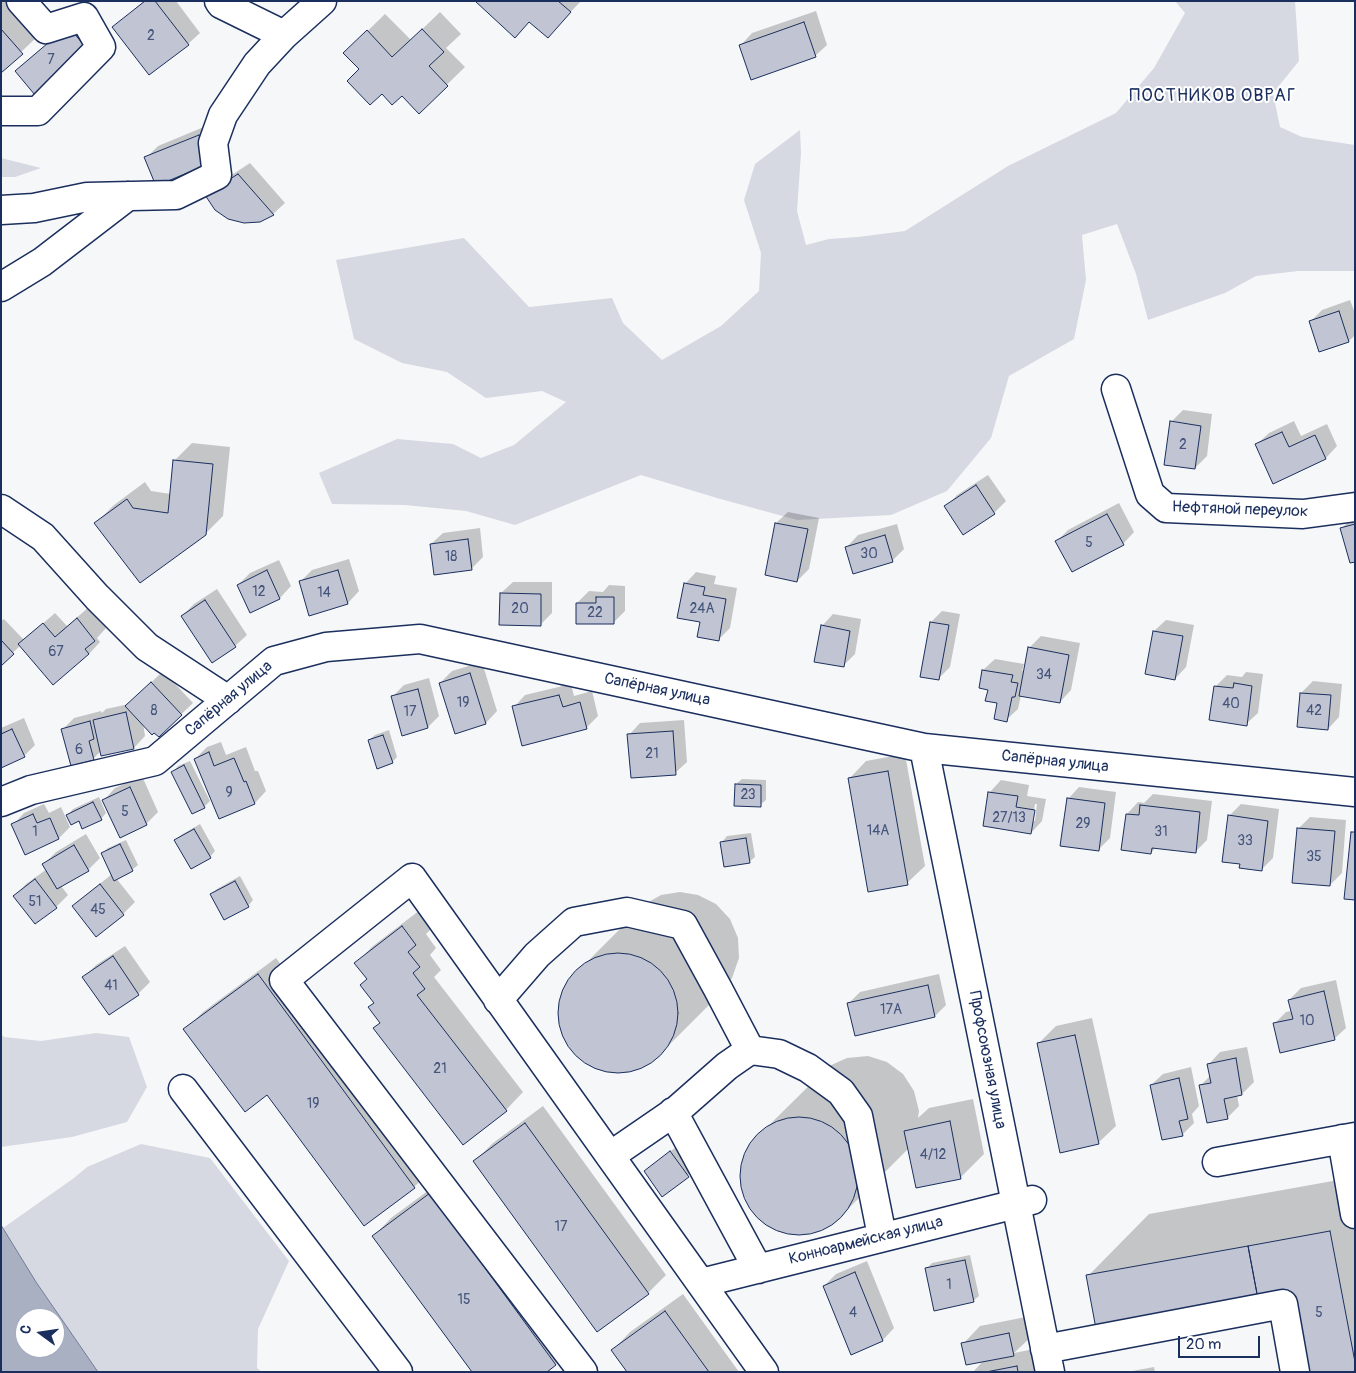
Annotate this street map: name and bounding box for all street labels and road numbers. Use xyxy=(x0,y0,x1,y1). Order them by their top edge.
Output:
street label: Нефтяной переулок xyxy=(1172,498,1308,522)
street label: Сапёрная улица xyxy=(181,657,277,741)
street label: Сапёрная улица xyxy=(602,669,712,711)
street label: Сапёрная улица xyxy=(1000,747,1110,777)
street label: Профсоюзная улица xyxy=(964,989,1010,1131)
street label: Конноармейская улица xyxy=(787,1213,945,1269)

